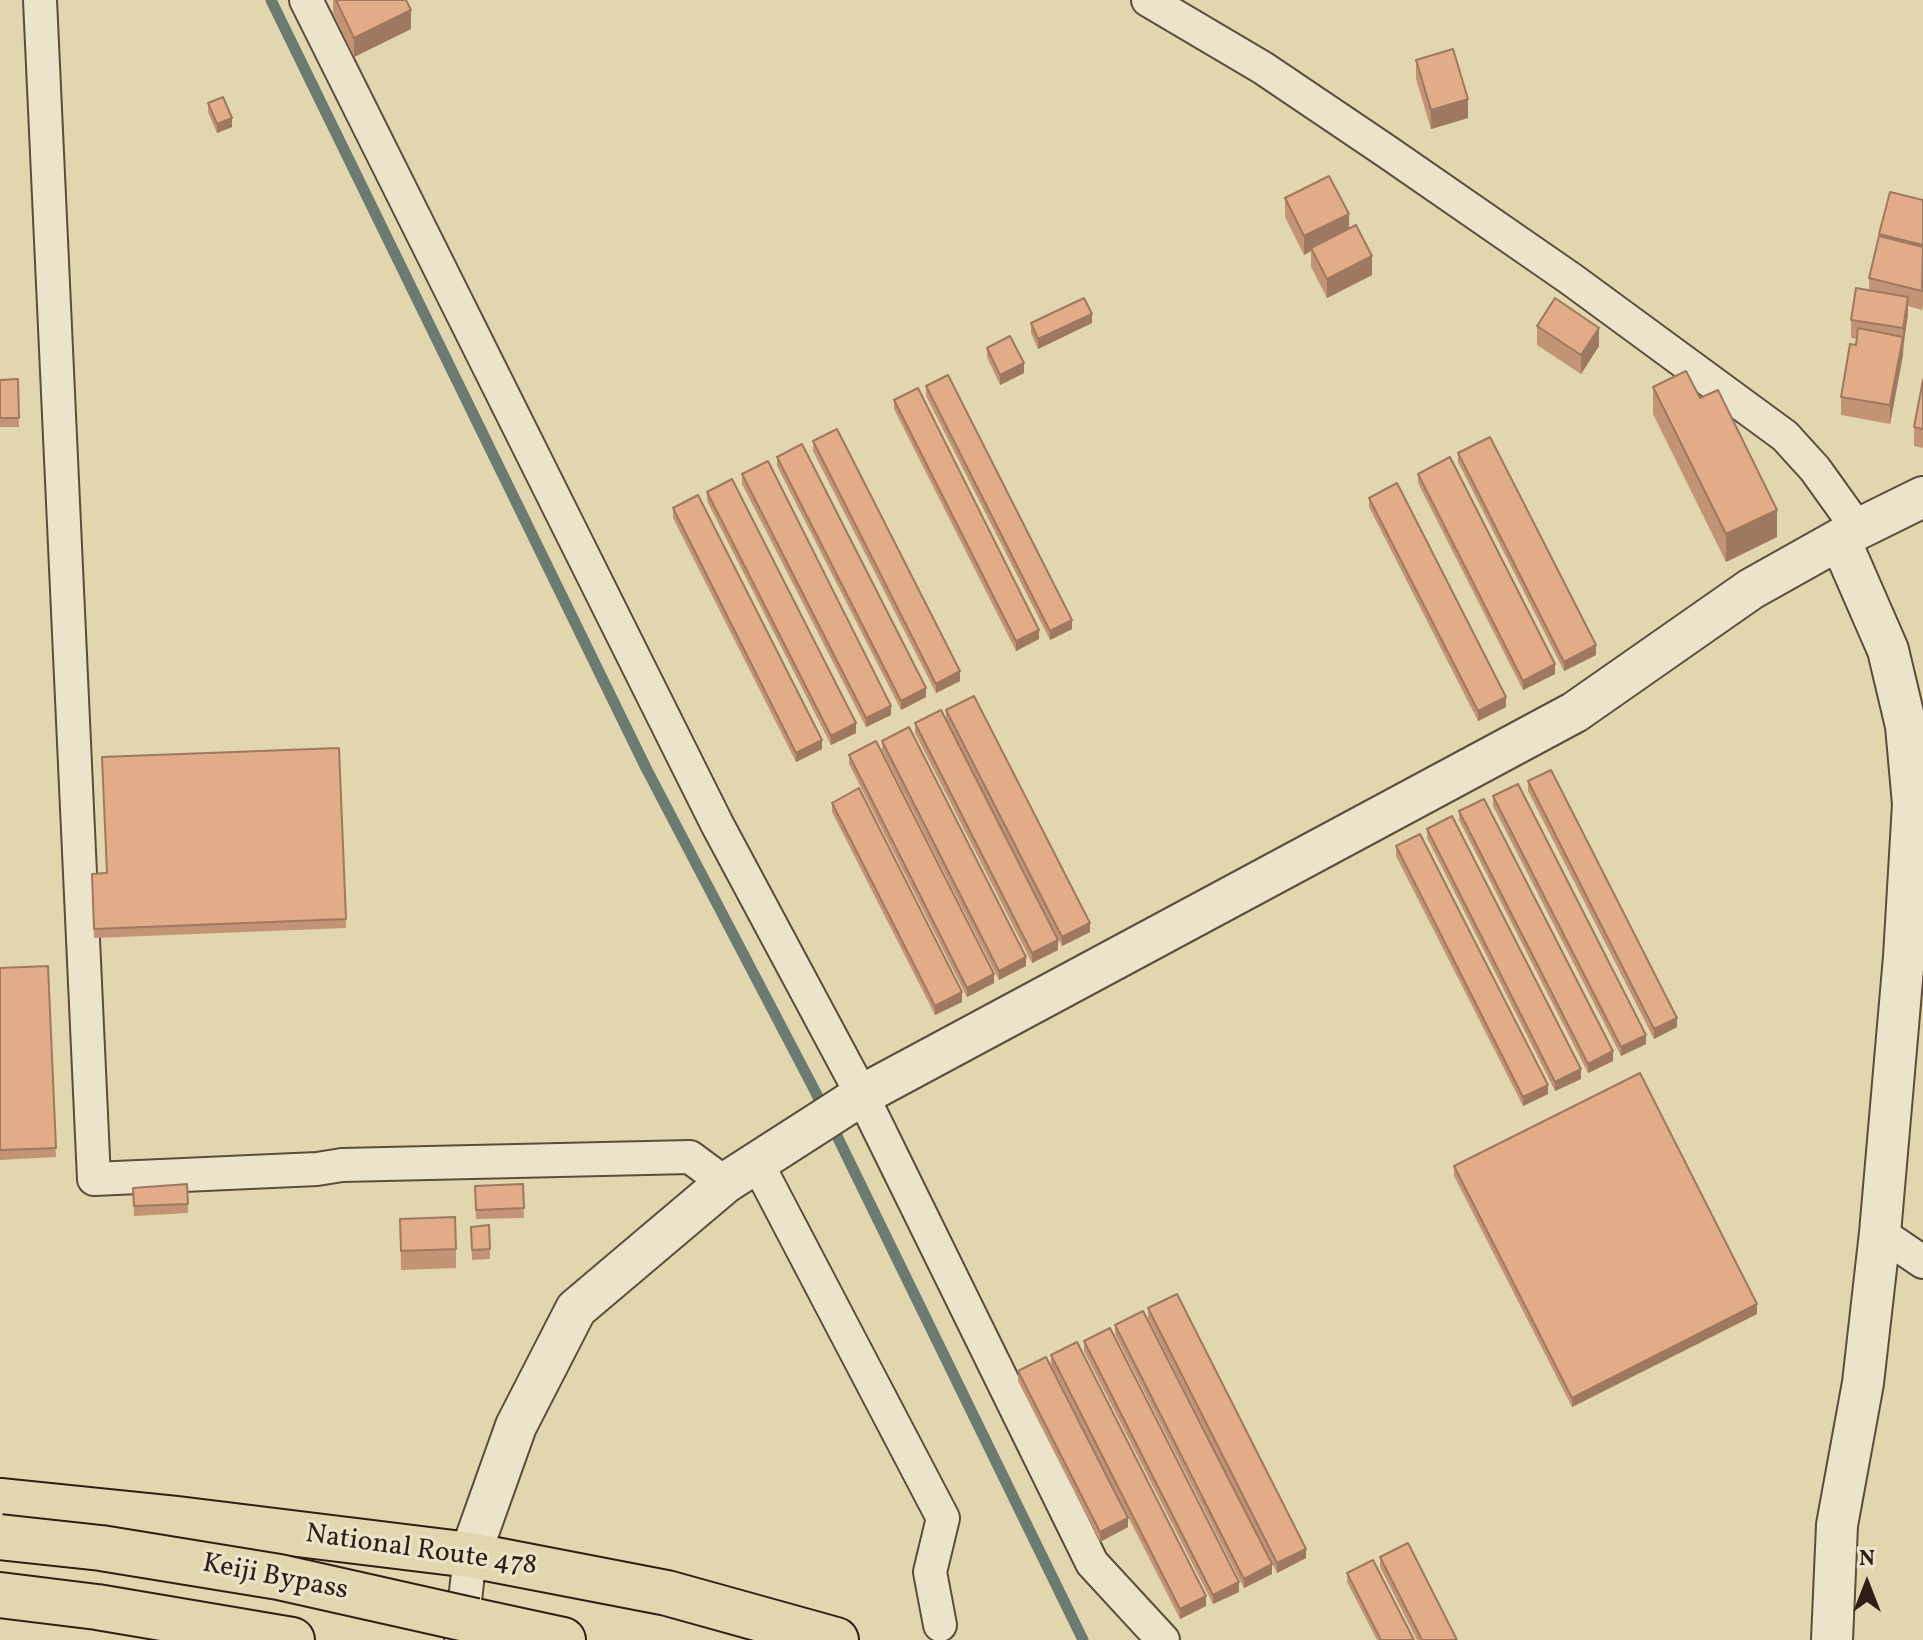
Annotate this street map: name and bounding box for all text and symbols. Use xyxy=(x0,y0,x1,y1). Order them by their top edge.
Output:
street label: National Route 478 xyxy=(303,1519,539,1585)
north arrow xyxy=(1827,1544,1907,1624)
text: N xyxy=(1859,1544,1875,1575)
street label: Keiji Bypass xyxy=(199,1548,351,1610)

